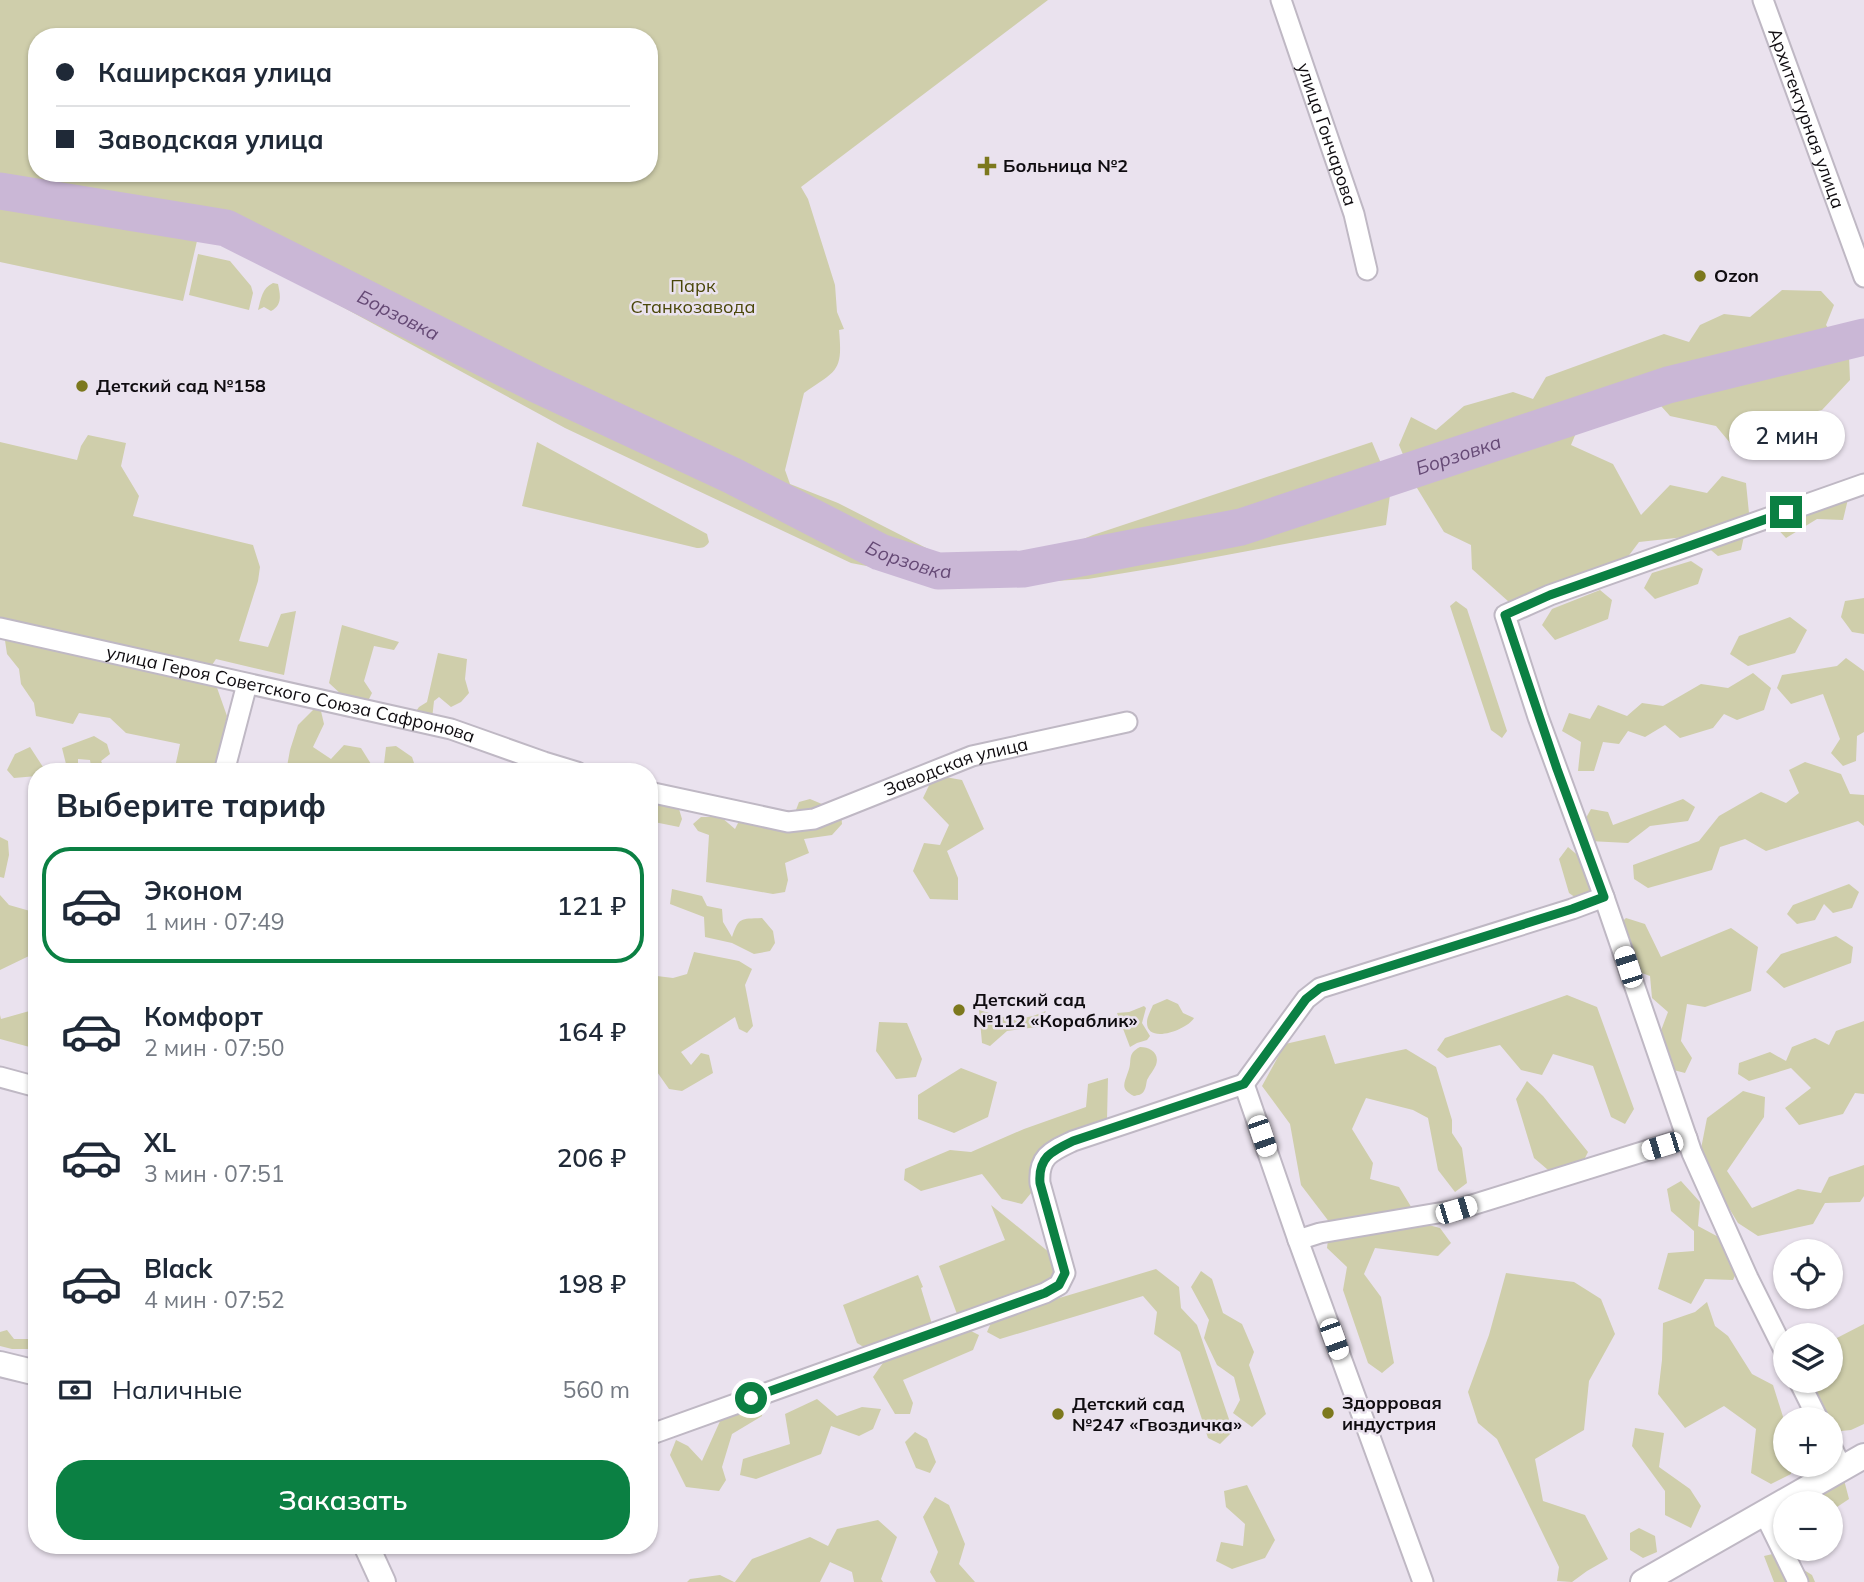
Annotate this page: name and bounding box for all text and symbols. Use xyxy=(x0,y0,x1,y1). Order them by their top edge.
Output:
street label: Архитектурная улица xyxy=(1763,25,1850,211)
text: Каширская улица xyxy=(98,56,332,89)
street label: улица Гончарова xyxy=(1292,60,1362,209)
text: Заводская улица xyxy=(98,123,324,156)
place label: Больница №2 xyxy=(1003,154,1128,177)
marker: Больница №2 xyxy=(977,156,997,176)
place label: Ozon xyxy=(1714,264,1759,287)
marker: Ozon xyxy=(1692,268,1708,284)
park label: Парк Станкозавода xyxy=(631,274,755,318)
water label: Борзовка xyxy=(353,284,443,345)
place label: Детский сад №158 xyxy=(96,374,266,397)
marker: Детский сад №158 xyxy=(74,378,90,394)
callout: 2 мин xyxy=(1728,410,1844,460)
text: 2 мин xyxy=(1755,421,1819,450)
water label: Борзовка xyxy=(1412,429,1504,480)
route end xyxy=(1770,496,1802,528)
water label: Борзовка xyxy=(862,535,952,583)
street label: улица Героя Советского Союза Сафронова xyxy=(104,640,478,748)
street label: Заводская улица xyxy=(880,732,1030,801)
text: Выберите тариф xyxy=(56,785,326,825)
icon: car xyxy=(60,874,123,937)
text: Эконом xyxy=(144,874,243,907)
text: 121 ₽ xyxy=(557,889,626,922)
text: 1 мин · 07:49 xyxy=(144,907,284,936)
car xyxy=(1612,944,1645,990)
place label: Детский сад №112 «Кораблик» xyxy=(973,988,1137,1032)
icon: car xyxy=(60,1000,123,1063)
text: Комфорт xyxy=(144,1000,263,1033)
marker: Детский сад №112 «Кораблик» xyxy=(951,1002,967,1018)
text: 164 ₽ xyxy=(557,1015,626,1048)
text: 2 мин · 07:50 xyxy=(144,1033,284,1062)
car xyxy=(1246,1113,1279,1159)
icon: car xyxy=(60,1126,123,1189)
text: XL xyxy=(144,1126,176,1159)
car xyxy=(1639,1130,1686,1162)
text: 206 ₽ xyxy=(557,1141,626,1174)
text: 3 мин · 07:51 xyxy=(144,1159,284,1188)
car xyxy=(1433,1194,1480,1226)
map controls xyxy=(1773,1239,1843,1561)
button: locate xyxy=(1773,1239,1843,1309)
icon: car xyxy=(60,1252,123,1315)
text: Black xyxy=(144,1252,212,1285)
text: 198 ₽ xyxy=(557,1267,626,1300)
text: 4 мин · 07:52 xyxy=(144,1285,284,1314)
car xyxy=(1317,1316,1352,1362)
button: layers xyxy=(1773,1323,1843,1393)
icon: cash xyxy=(56,1371,94,1409)
text: Наличные xyxy=(112,1373,242,1406)
text: 560 m xyxy=(562,1375,630,1404)
route start xyxy=(735,1382,767,1414)
place label: Здорровая индустрия xyxy=(1342,1391,1442,1435)
place label: Детский сад №247 «Гвоздичка» xyxy=(1072,1392,1242,1436)
marker: Здорровая индустрия xyxy=(1320,1405,1336,1421)
marker: Детский сад №247 «Гвоздичка» xyxy=(1050,1406,1066,1422)
button: + xyxy=(1773,1407,1843,1477)
button: Заказать xyxy=(56,1460,630,1540)
button: − xyxy=(1773,1491,1843,1561)

